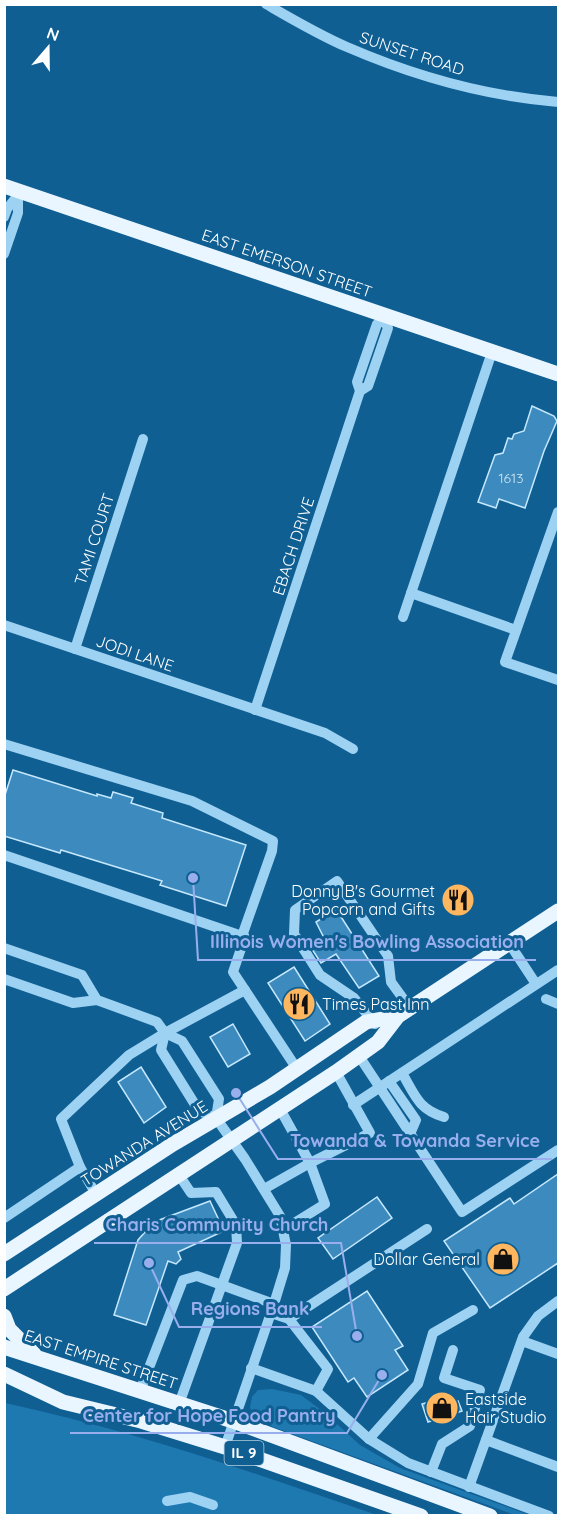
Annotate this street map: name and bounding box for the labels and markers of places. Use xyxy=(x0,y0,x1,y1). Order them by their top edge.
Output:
place label: Donny B's Gourmet Popcorn and Gifts xyxy=(291,881,435,919)
restaurant icon: Donny B's Gourmet Popcorn and Gifts xyxy=(440,882,476,918)
callout: Illinois Women's Bowling Association xyxy=(198,924,536,960)
restaurant icon: Times Past Inn xyxy=(281,986,317,1022)
place label: Times Past Inn xyxy=(322,994,430,1014)
callout: Towanda & Towanda Service xyxy=(278,1123,552,1159)
callout: Charis Community Church xyxy=(94,1207,341,1243)
shop icon: Dollar General xyxy=(485,1241,521,1277)
place label: Dollar General xyxy=(373,1249,480,1269)
callout: Regions Bank xyxy=(179,1291,322,1327)
place label: Eastside Hair Studio xyxy=(465,1389,546,1427)
shop icon: Eastside Hair Studio xyxy=(424,1390,460,1426)
callout: Center for Hope Food Pantry xyxy=(70,1397,347,1433)

